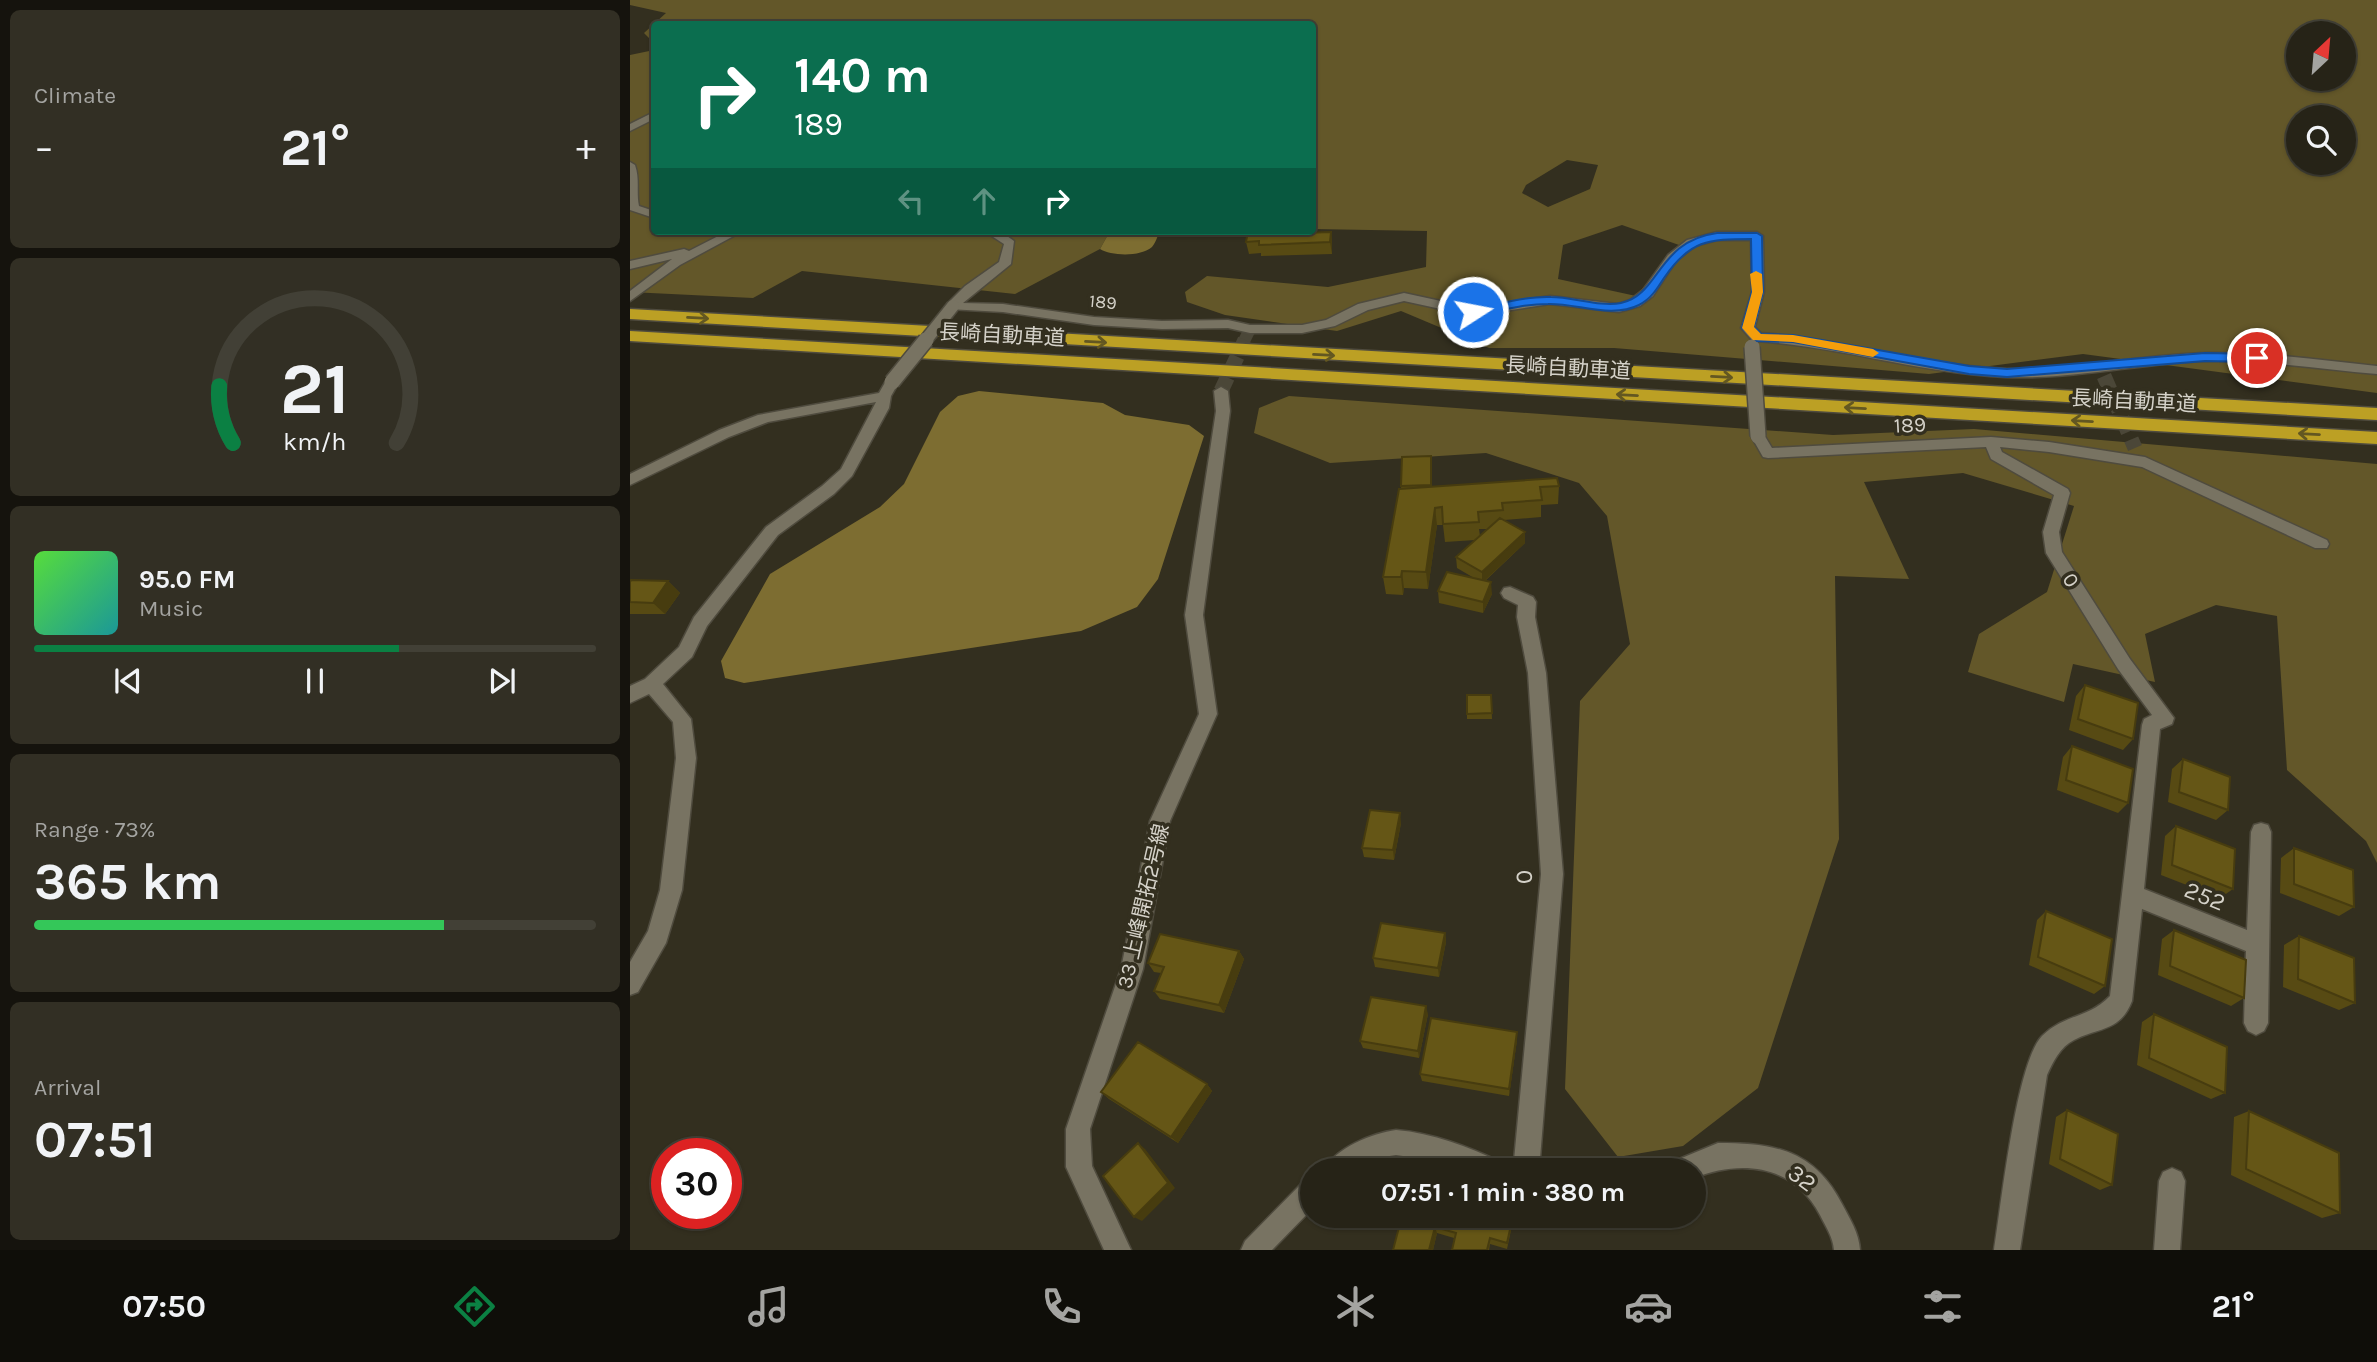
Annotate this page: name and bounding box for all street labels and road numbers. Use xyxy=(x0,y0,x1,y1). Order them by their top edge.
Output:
street label: 189 xyxy=(1088,290,1118,314)
street label: 長崎自動車道 xyxy=(938,320,1066,350)
street label: 長崎自動車道 xyxy=(1504,353,1632,383)
street label: 長崎自動車道 xyxy=(2070,386,2198,416)
street label: 189 xyxy=(1893,412,1927,438)
street label: 0 xyxy=(2058,568,2084,592)
street label: 33 上峰開拓2号線 xyxy=(1112,821,1174,991)
street label: 0 xyxy=(1510,870,1538,884)
street label: 252 xyxy=(2181,875,2229,917)
street label: 32 xyxy=(1782,1158,1822,1198)

